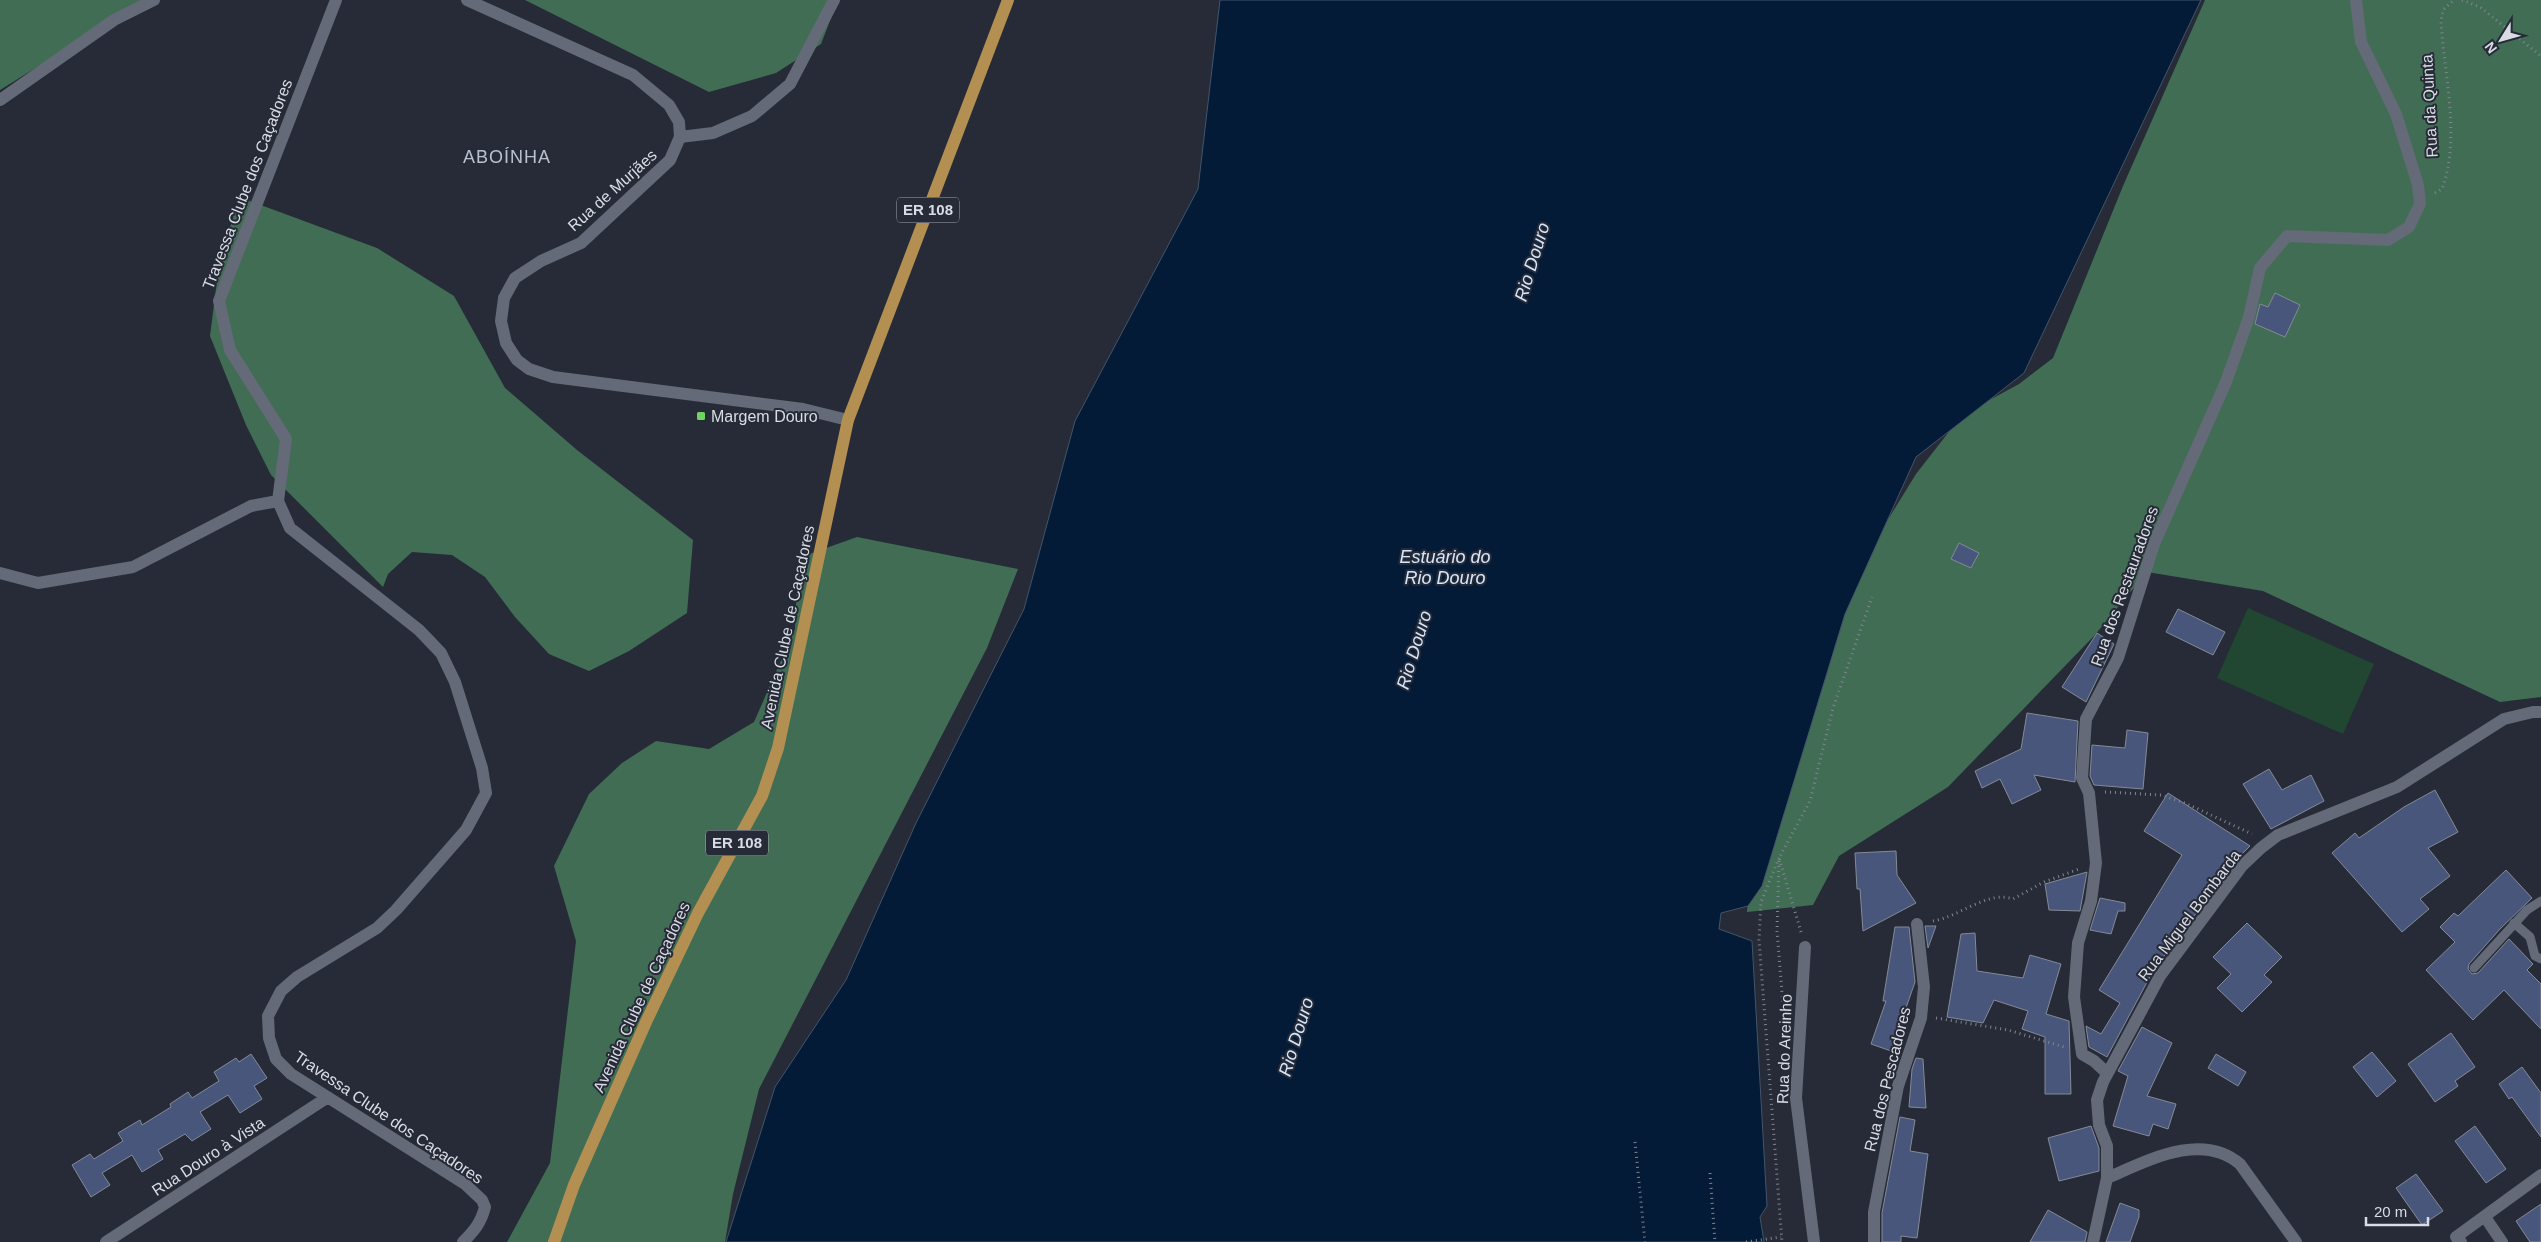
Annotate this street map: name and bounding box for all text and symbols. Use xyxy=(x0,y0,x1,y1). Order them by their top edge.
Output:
north arrow xyxy=(2476,15,2526,65)
text: N xyxy=(2481,39,2500,57)
street label: Rua da Quinta xyxy=(2418,54,2441,158)
street label: Travessa Clube dos Caçadores xyxy=(199,77,295,292)
street label: Rua de Murjães xyxy=(565,146,660,234)
district label: ABOÍNHA xyxy=(463,147,551,167)
road number: ER 108 xyxy=(897,198,959,222)
water label: Rio Douro xyxy=(1511,220,1553,304)
place label: Margem Douro xyxy=(711,408,818,425)
marker: Margem Douro xyxy=(695,410,707,422)
street label: Rua dos Restauradores xyxy=(2088,504,2161,668)
street label: Avenida Clube de Caçadores xyxy=(758,524,817,731)
water label: Estuário do Rio Douro xyxy=(1399,547,1491,588)
water label: Rio Douro xyxy=(1393,608,1435,692)
road number: ER 108 xyxy=(706,830,768,856)
street label: Rua Miguel Bombarda xyxy=(2135,847,2244,984)
street label: Avenida Clube de Caçadores xyxy=(590,899,693,1095)
street label: Rua do Areinho xyxy=(1774,994,1795,1104)
water label: Rio Douro xyxy=(1275,995,1317,1079)
street label: Rua dos Pescadores xyxy=(1861,1005,1914,1153)
street label: Travessa Clube dos Caçadores xyxy=(291,1048,486,1187)
street label: Rua Douro à Vista xyxy=(149,1114,268,1199)
scale bar xyxy=(2366,1194,2428,1226)
text: 20 m xyxy=(2374,1203,2407,1220)

